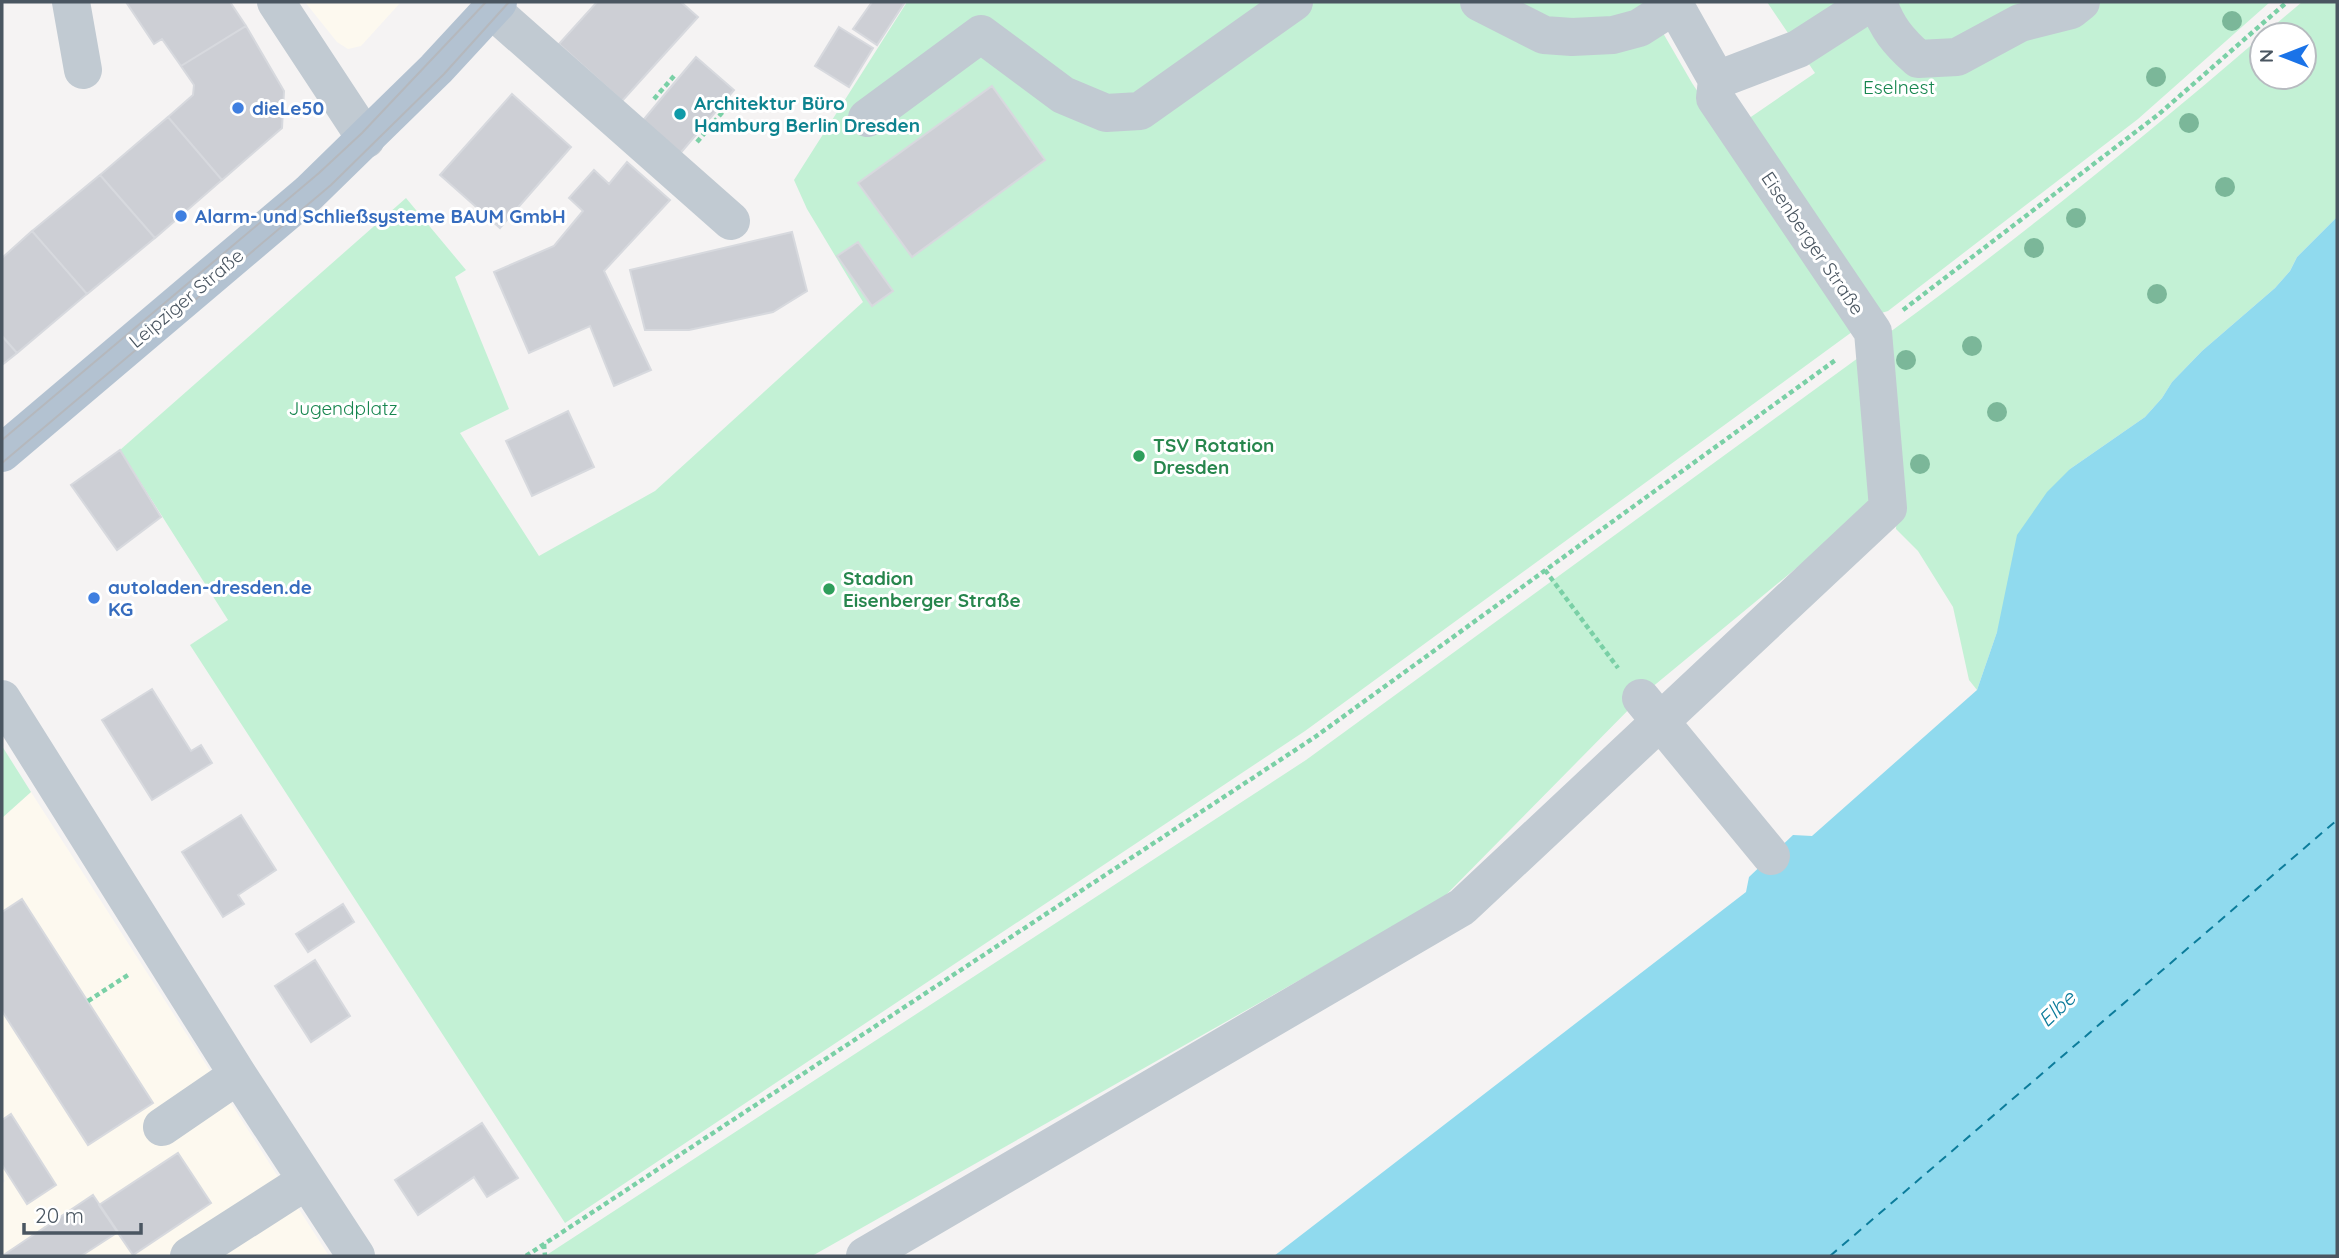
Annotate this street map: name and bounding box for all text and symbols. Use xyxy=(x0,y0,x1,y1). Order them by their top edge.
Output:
north arrow xyxy=(2248,21,2318,91)
text: N xyxy=(2254,49,2278,63)
park label: Eselnest xyxy=(1863,75,1935,99)
place label: Architektur Büro Hamburg Berlin Dresden xyxy=(694,91,920,137)
place label: dieLe50 xyxy=(252,96,324,120)
marker: dieLe50 xyxy=(230,100,246,116)
marker: Architektur Büro Hamburg Berlin Dresden xyxy=(672,106,688,122)
street label: Eisenberger Straße xyxy=(1756,167,1870,319)
place label: Alarm- und Schließsysteme BAUM GmbH xyxy=(195,204,566,228)
marker: Alarm- und Schließsysteme BAUM GmbH xyxy=(173,208,189,224)
street label: Leipziger Straße xyxy=(124,243,248,353)
park label: Jugendplatz xyxy=(288,396,398,420)
place label: TSV Rotation Dresden xyxy=(1153,433,1274,479)
marker: TSV Rotation Dresden xyxy=(1131,448,1147,464)
place label: Stadion Eisenberger Straße xyxy=(843,566,1021,612)
place label: autoladen-dresden.de KG xyxy=(108,575,312,621)
marker: Stadion Eisenberger Straße xyxy=(821,581,837,597)
marker: autoladen-dresden.de KG xyxy=(86,590,102,606)
water label: Elbe xyxy=(2032,984,2081,1032)
scale bar xyxy=(24,1192,142,1236)
text: 20 m xyxy=(35,1202,84,1228)

